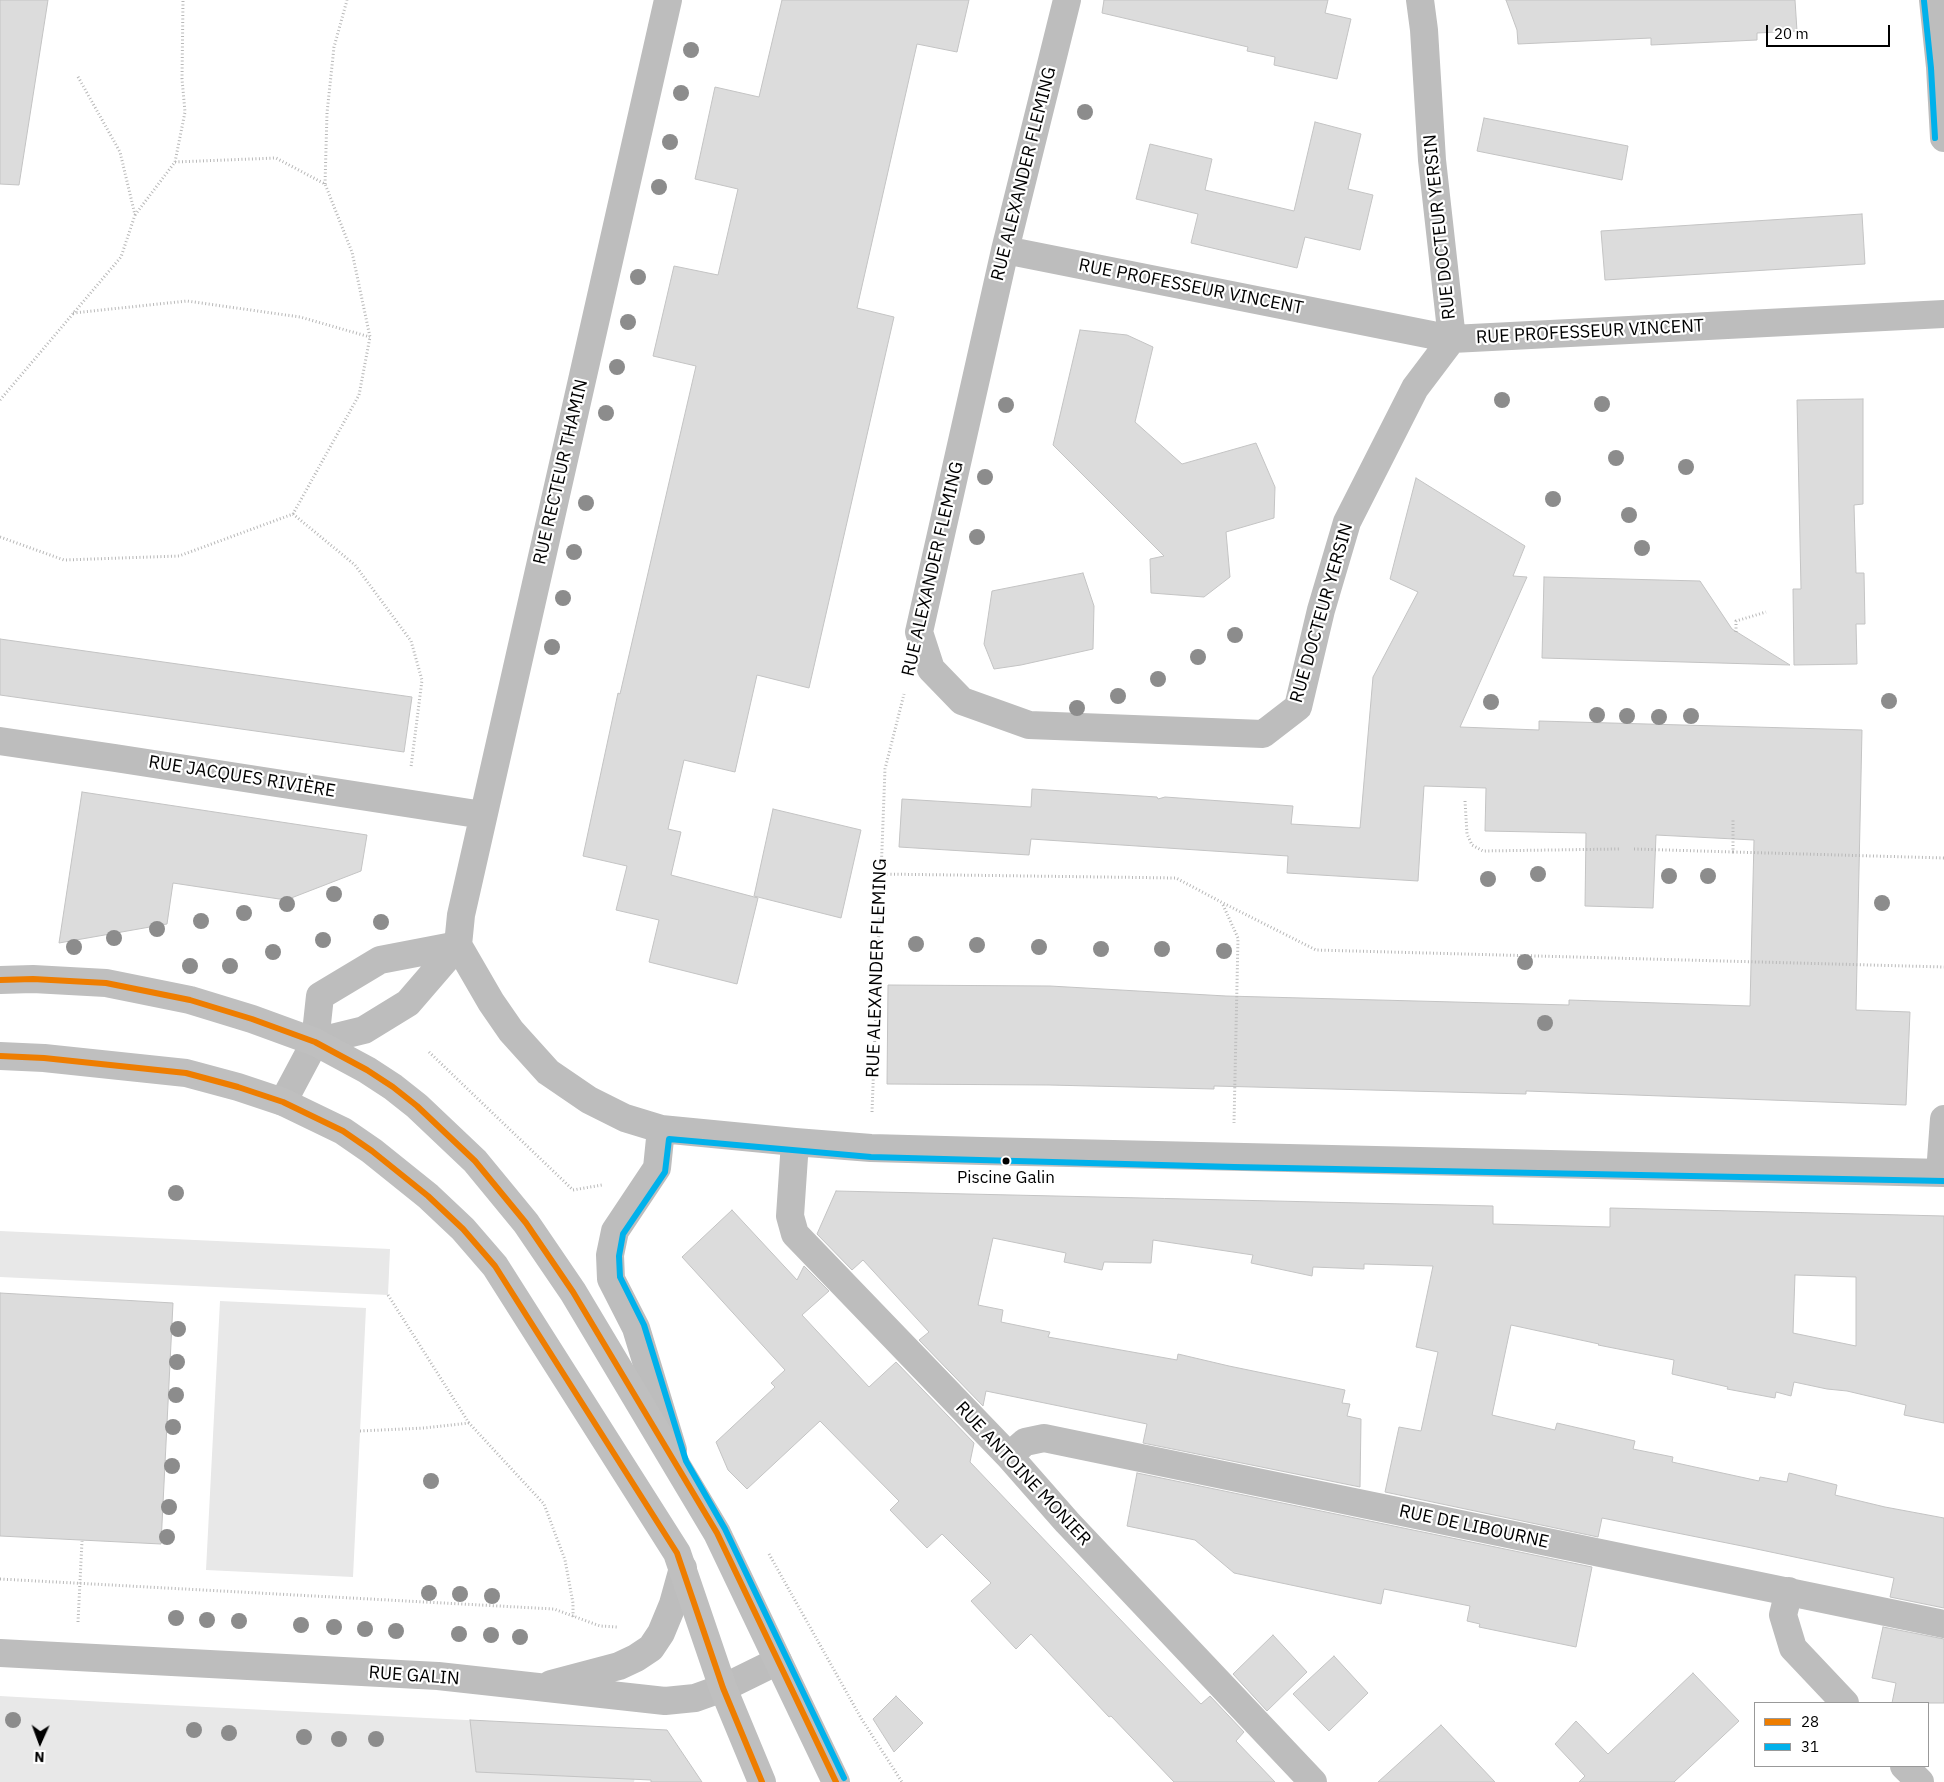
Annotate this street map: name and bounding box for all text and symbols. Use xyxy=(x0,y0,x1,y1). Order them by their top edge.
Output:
scale bar xyxy=(1769,15,1893,47)
text: 20 m xyxy=(1774,24,1809,43)
street label: RUE ALEXANDER FLEMING xyxy=(987,65,1061,283)
street label: RUE DOCTEUR YERSIN xyxy=(1420,133,1460,321)
street label: RUE PROFESSEUR VINCENT xyxy=(1077,255,1305,319)
street label: RUE PROFESSEUR VINCENT xyxy=(1475,315,1705,349)
street label: RUE RECTEUR THAMIN xyxy=(529,377,593,567)
street label: RUE ALEXANDER FLEMING xyxy=(898,460,968,678)
street label: RUE DOCTEUR YERSIN xyxy=(1286,521,1358,705)
street label: RUE JACQUES RIVIÈRE xyxy=(147,752,337,802)
street label: RUE ALEXANDER FLEMING xyxy=(862,858,892,1078)
marker: Piscine Galin xyxy=(1001,1156,1011,1166)
place label: Piscine Galin xyxy=(957,1168,1055,1188)
street label: RUE ANTOINE MONIER xyxy=(951,1397,1095,1551)
street label: RUE DE LIBOURNE xyxy=(1397,1501,1551,1553)
street label: RUE GALIN xyxy=(368,1662,460,1690)
legend xyxy=(1754,1702,1929,1767)
text: 28 xyxy=(1801,1712,1819,1731)
north arrow xyxy=(15,1717,65,1767)
text: 31 xyxy=(1801,1737,1819,1756)
text: N xyxy=(34,1748,45,1766)

